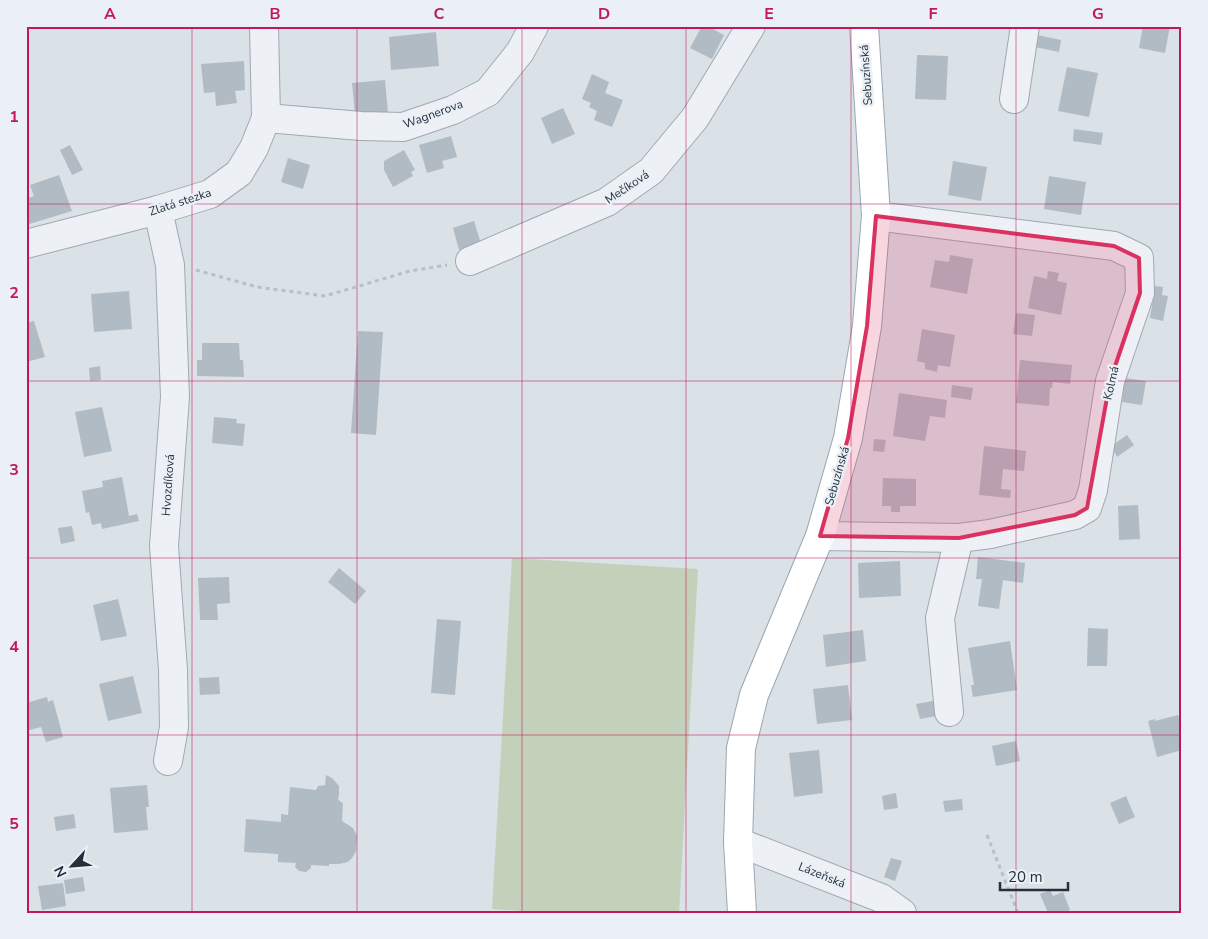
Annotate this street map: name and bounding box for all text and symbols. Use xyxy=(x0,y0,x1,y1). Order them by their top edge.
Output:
text: A xyxy=(104,3,116,25)
text: B xyxy=(269,3,281,25)
text: C xyxy=(434,3,445,25)
text: D xyxy=(598,3,610,25)
text: E xyxy=(764,3,774,25)
text: F xyxy=(929,3,938,25)
text: G xyxy=(1092,3,1104,25)
street label: Sebuzínská xyxy=(856,44,876,106)
street label: Wagnerova xyxy=(401,96,465,132)
text: 1 xyxy=(9,106,19,128)
street label: Mečíková xyxy=(602,166,652,208)
street label: Zlatá stezka xyxy=(147,184,213,220)
text: 2 xyxy=(9,282,19,304)
street label: Kolmá xyxy=(1099,365,1123,401)
street label: Sebuzínská xyxy=(821,445,853,507)
street label: Hvozdíková xyxy=(158,453,178,517)
text: 3 xyxy=(9,459,19,481)
text: 4 xyxy=(9,636,19,658)
text: 5 xyxy=(9,813,19,835)
north arrow xyxy=(48,842,98,892)
street label: Lázeňská xyxy=(796,858,848,892)
scale bar xyxy=(1000,859,1068,891)
text: N xyxy=(50,863,72,880)
text: 20 m xyxy=(1008,867,1043,887)

